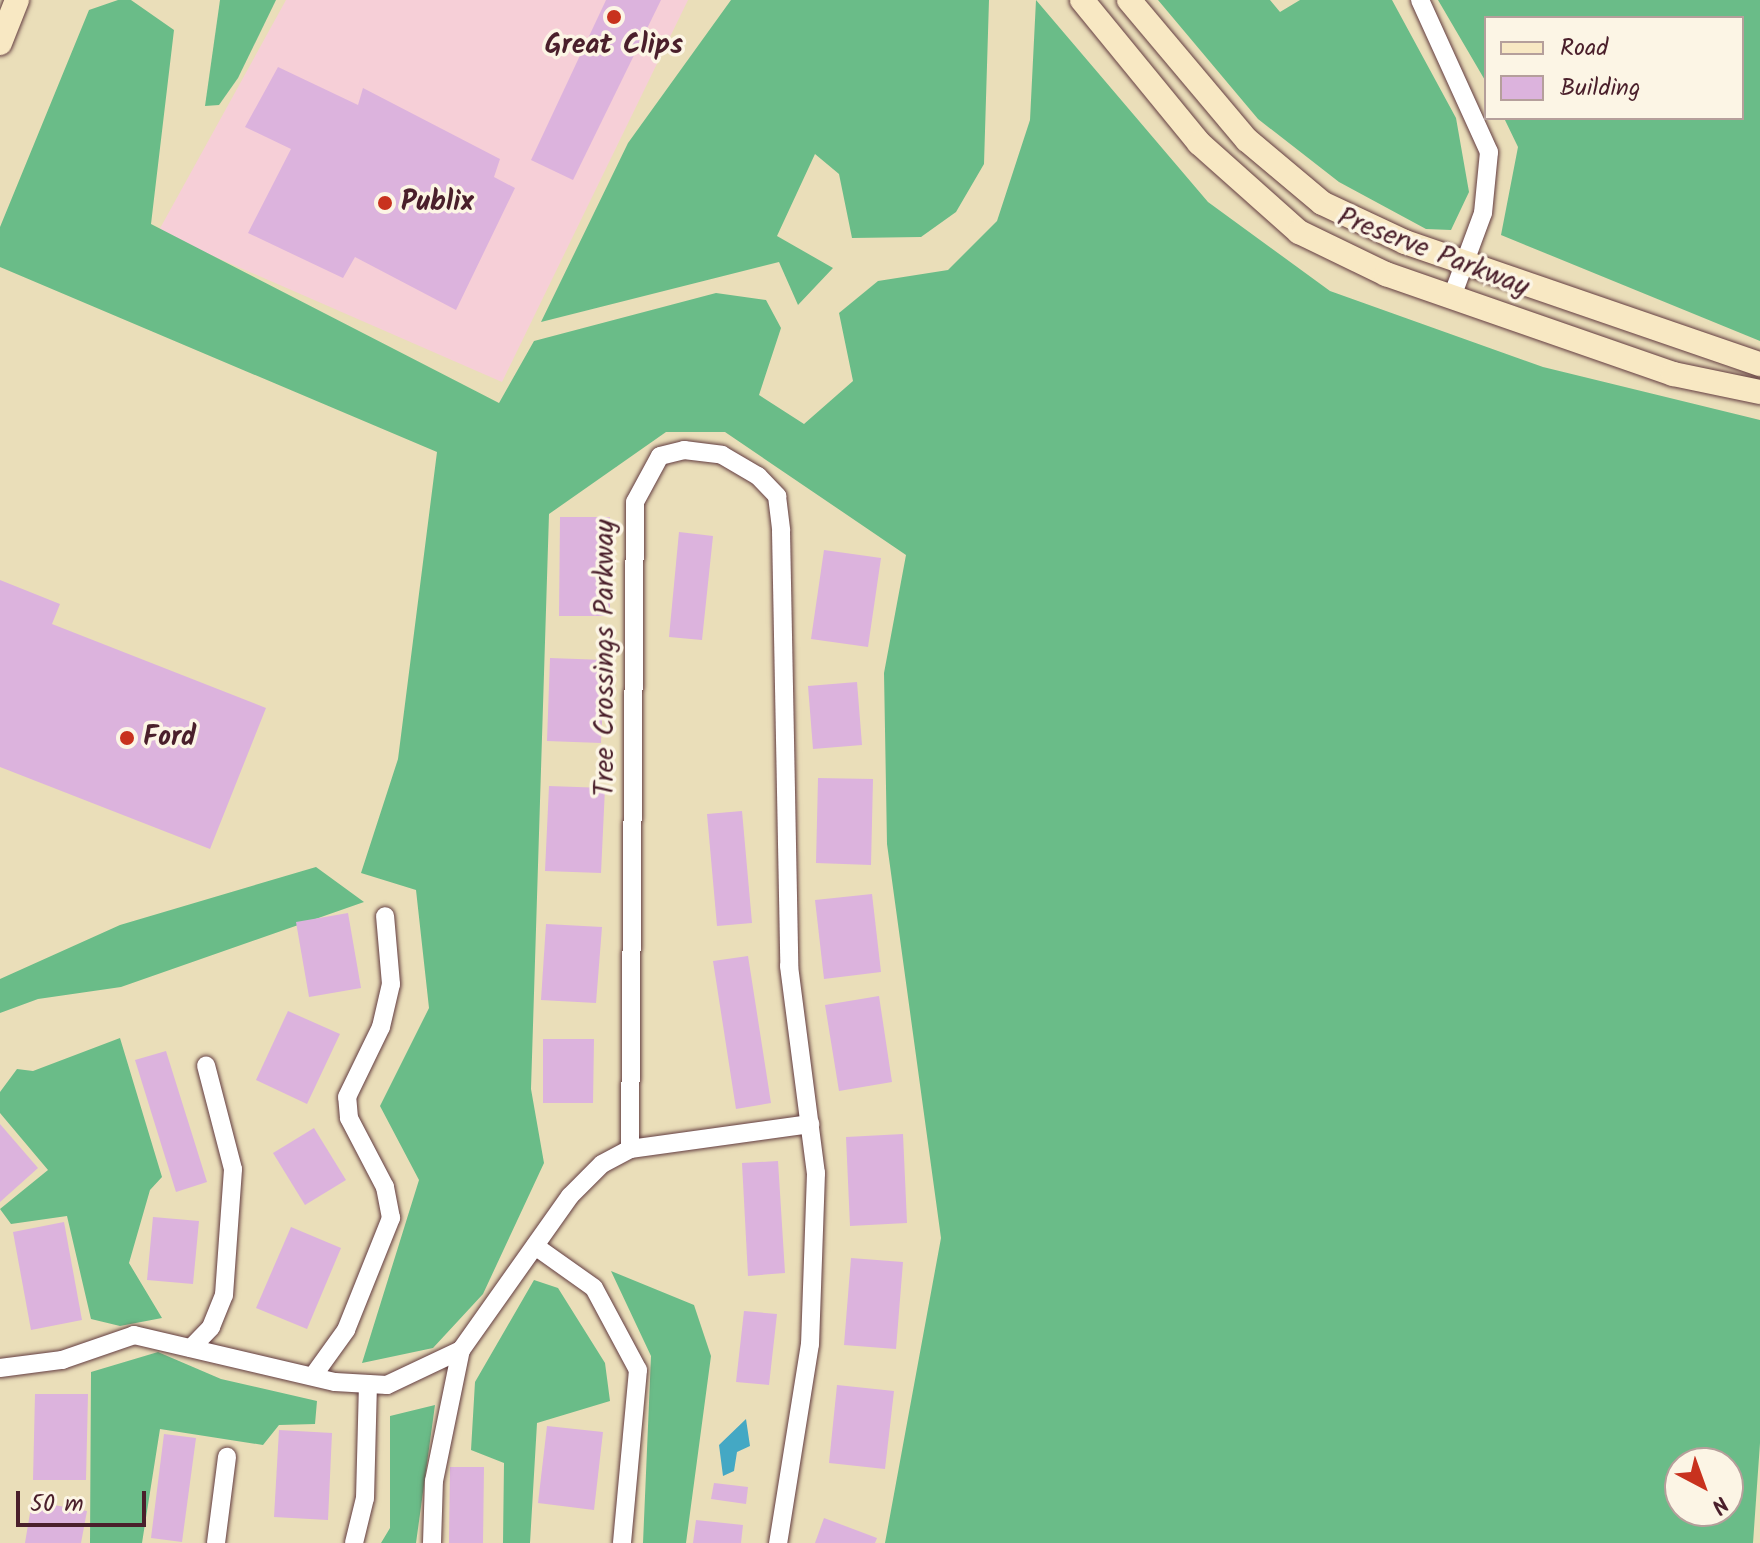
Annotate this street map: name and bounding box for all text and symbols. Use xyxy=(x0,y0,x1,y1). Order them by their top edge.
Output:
marker: Great Clips xyxy=(605,8,623,26)
legend xyxy=(1484,16,1744,120)
place label: Great Clips xyxy=(545,29,683,63)
text: Road xyxy=(1560,29,1608,68)
text: Building xyxy=(1560,69,1640,108)
place label: Publix xyxy=(401,186,474,220)
marker: Publix xyxy=(376,194,394,212)
street label: Preserve Parkway xyxy=(1333,201,1533,305)
street label: Tree Crossings Parkway xyxy=(589,519,623,797)
place label: Ford xyxy=(143,721,196,755)
marker: Ford xyxy=(118,729,136,747)
north arrow xyxy=(1664,1447,1744,1527)
scale bar xyxy=(20,1475,150,1525)
text: 50 m xyxy=(30,1485,84,1524)
text: N xyxy=(1702,1486,1735,1522)

